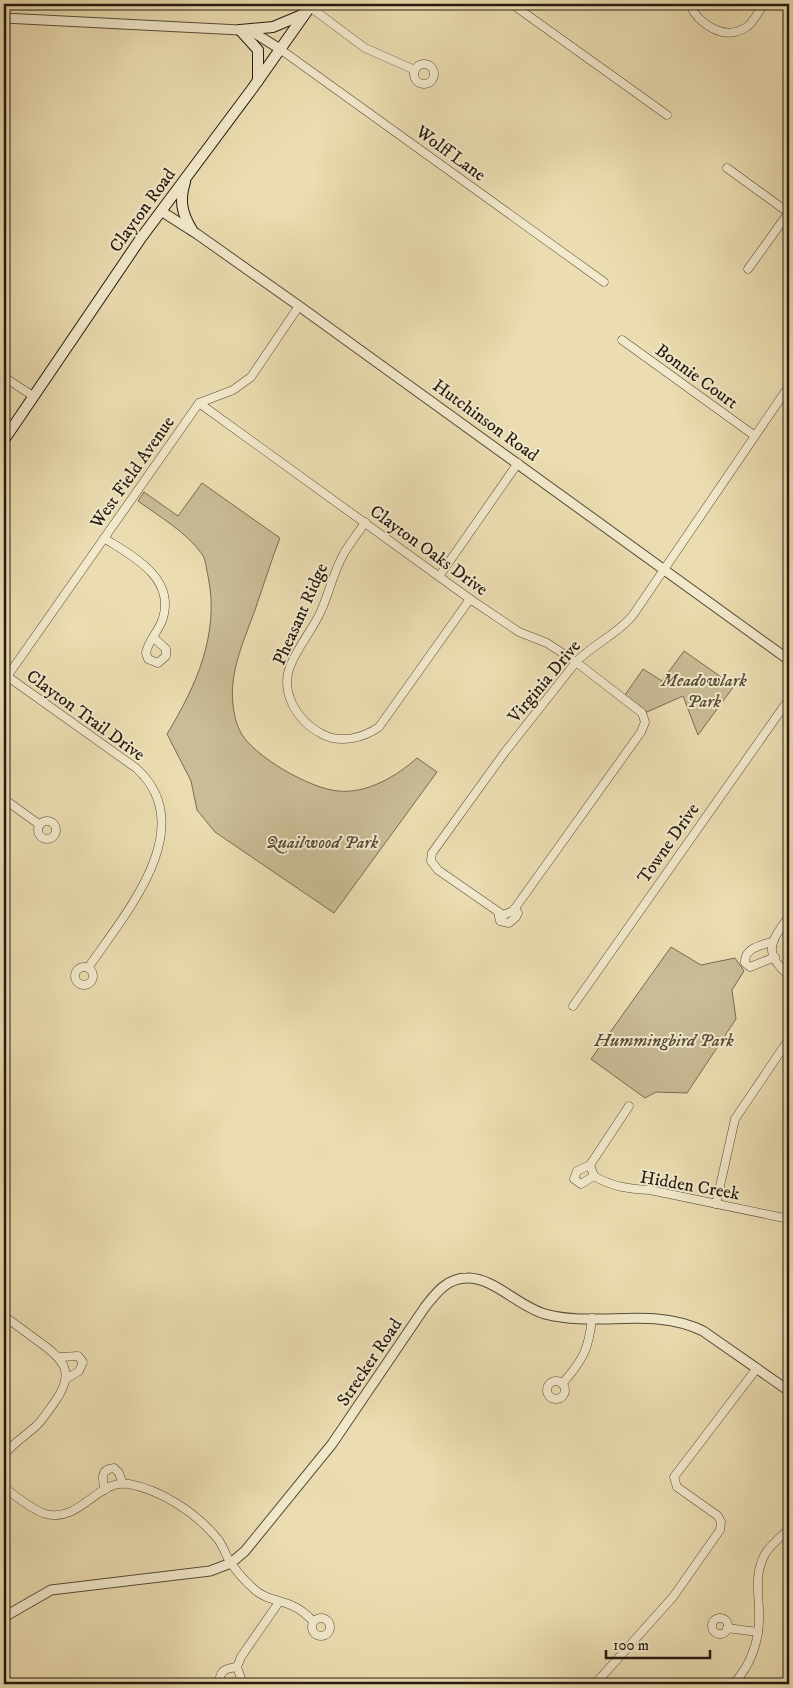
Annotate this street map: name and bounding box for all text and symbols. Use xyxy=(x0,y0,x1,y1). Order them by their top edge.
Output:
street label: Wolff Lane xyxy=(410,121,490,187)
street label: Clayton Road xyxy=(105,164,181,257)
street label: Bonnie Court xyxy=(651,339,742,414)
street label: Hutchinson Road xyxy=(428,375,543,467)
street label: West Field Avenue xyxy=(85,412,180,534)
street label: Clayton Oaks Drive xyxy=(365,501,492,601)
street label: Pheasant Ridge xyxy=(269,560,333,669)
street label: Virginia Drive xyxy=(503,636,586,728)
street label: Clayton Trail Drive xyxy=(22,665,149,766)
park label: Meadowlark Park xyxy=(659,670,747,713)
street label: Towne Drive xyxy=(633,799,704,888)
park label: Quailwood Park xyxy=(266,832,379,854)
park label: Hummingbird Park xyxy=(593,1030,734,1052)
street label: Hidden Creek xyxy=(638,1166,741,1206)
street label: Strecker Road xyxy=(332,1314,407,1411)
scale bar xyxy=(606,1628,709,1660)
text: 100 m xyxy=(613,1636,649,1655)

